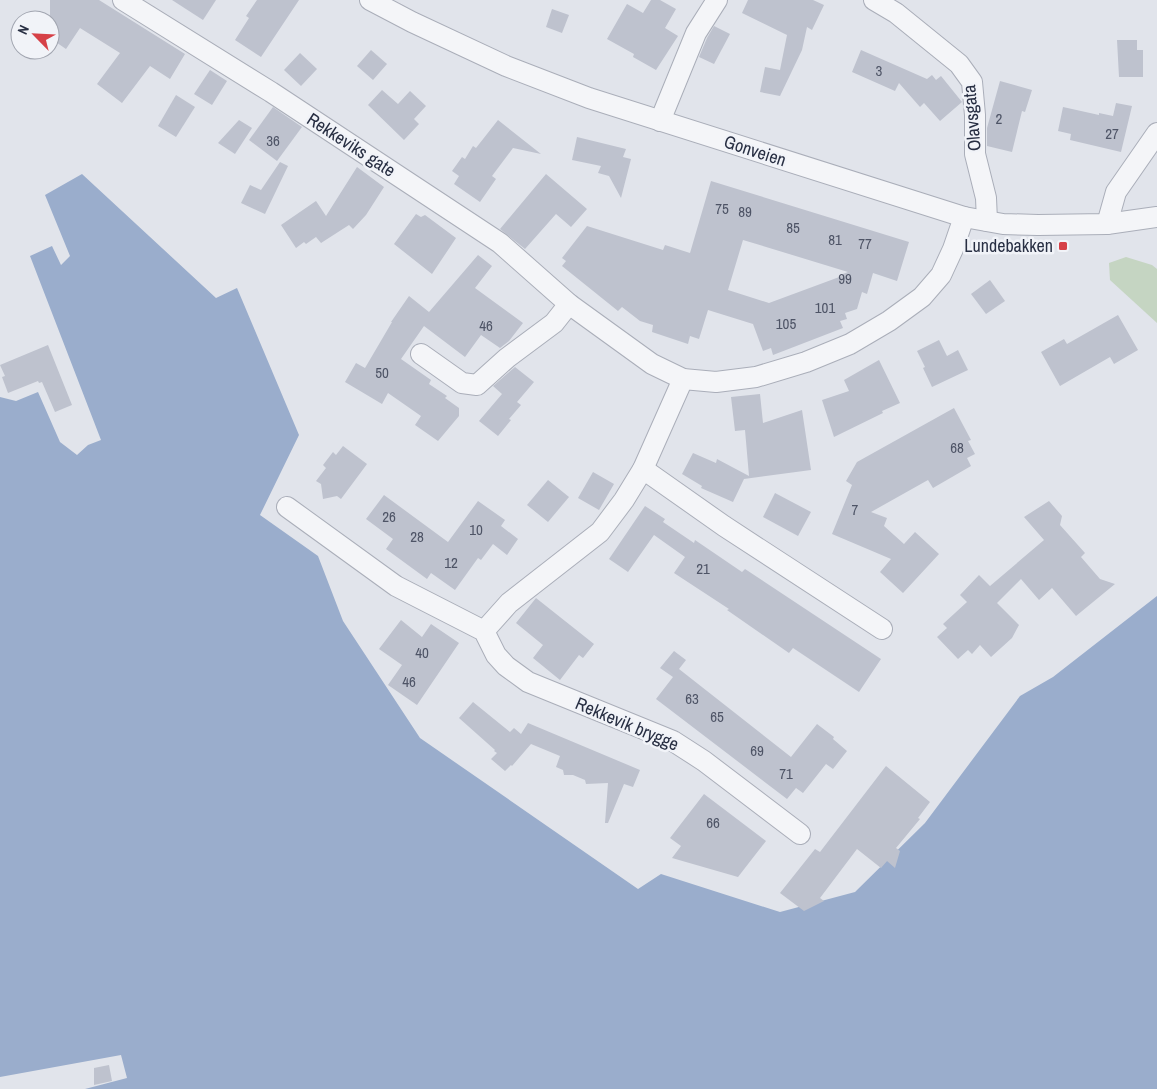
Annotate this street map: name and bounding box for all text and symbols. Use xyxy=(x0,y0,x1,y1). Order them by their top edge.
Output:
north arrow xyxy=(10,10,60,60)
text: N xyxy=(13,22,33,37)
house number: 3 xyxy=(876,60,883,81)
street label: Olavsgata xyxy=(956,84,987,152)
street label: Rekkeviks gate xyxy=(302,107,400,183)
house number: 2 xyxy=(996,108,1003,129)
house number: 27 xyxy=(1105,123,1119,144)
street label: Gonveien xyxy=(721,129,789,172)
house number: 36 xyxy=(266,130,280,151)
house number: 75 xyxy=(715,198,729,219)
house number: 89 xyxy=(738,201,752,222)
house number: 85 xyxy=(786,217,800,238)
house number: 81 xyxy=(828,229,842,250)
house number: 77 xyxy=(858,233,872,254)
place label: Lundebakken xyxy=(964,233,1053,258)
marker: Lundebakken xyxy=(1057,240,1069,252)
house number: 99 xyxy=(838,268,852,289)
house number: 101 xyxy=(815,297,835,318)
house number: 105 xyxy=(776,313,796,334)
house number: 46 xyxy=(479,315,493,336)
house number: 50 xyxy=(375,362,389,383)
house number: 68 xyxy=(950,437,964,458)
house number: 7 xyxy=(852,499,859,520)
house number: 26 xyxy=(382,506,396,527)
house number: 10 xyxy=(469,519,483,540)
house number: 28 xyxy=(410,526,424,547)
house number: 12 xyxy=(444,552,458,573)
house number: 21 xyxy=(696,558,710,579)
house number: 40 xyxy=(415,642,429,663)
house number: 46 xyxy=(402,671,416,692)
house number: 63 xyxy=(685,688,699,709)
street label: Rekkevik brygge xyxy=(572,691,683,757)
house number: 65 xyxy=(710,706,724,727)
house number: 69 xyxy=(750,740,764,761)
house number: 71 xyxy=(779,763,793,784)
house number: 66 xyxy=(706,812,720,833)

